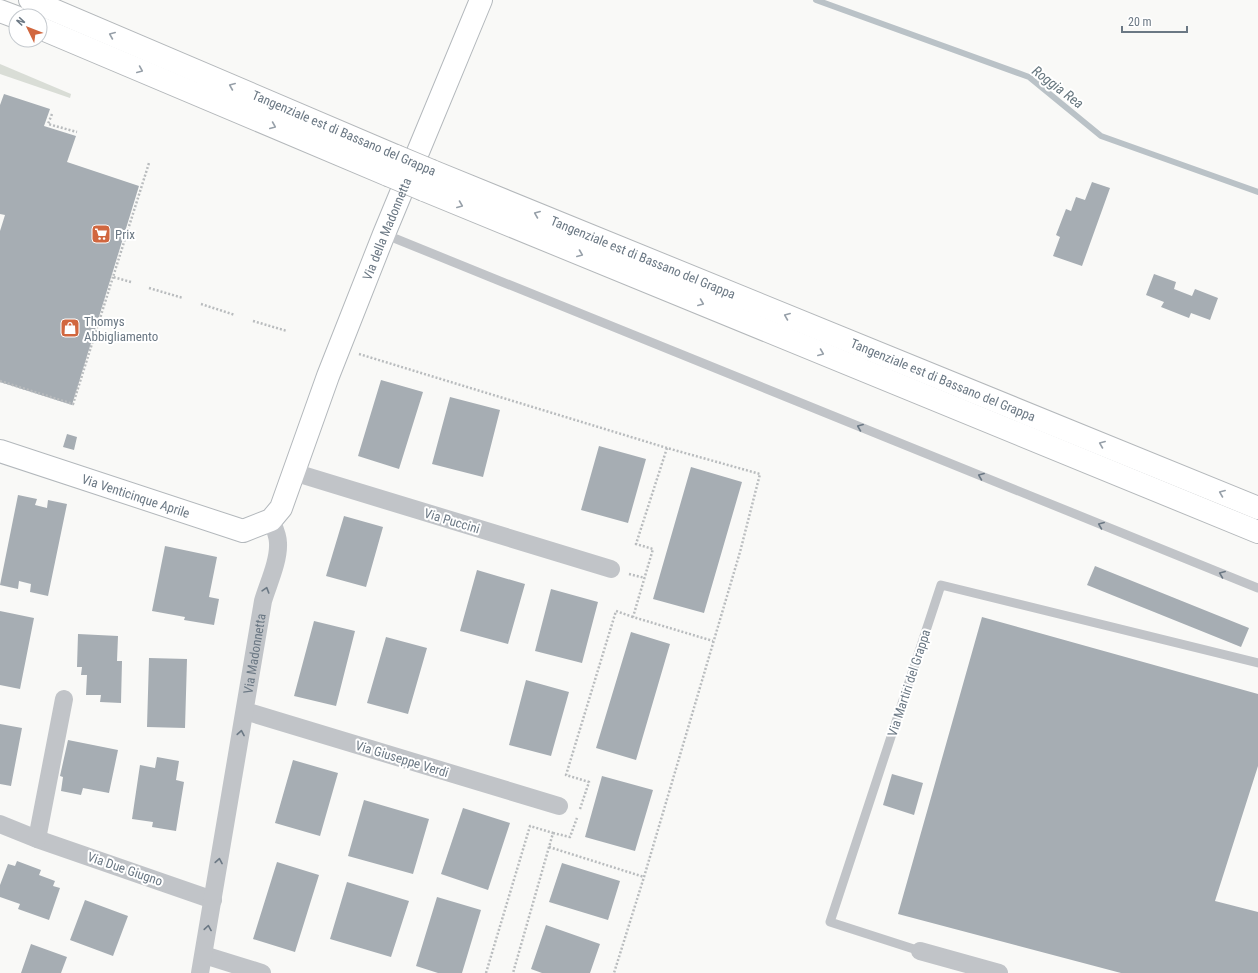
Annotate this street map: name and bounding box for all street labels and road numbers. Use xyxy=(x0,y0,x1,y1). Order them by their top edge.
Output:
street label: Tangenziale est di Bassano del Grappa xyxy=(250,87,438,179)
street label: Via della Madonnetta xyxy=(359,176,414,282)
street label: Tangenziale est di Bassano del Grappa xyxy=(549,213,738,302)
street label: Tangenziale est di Bassano del Grappa xyxy=(849,335,1038,424)
street label: Via Venticinque Aprile xyxy=(80,471,192,520)
street label: Via Puccini xyxy=(422,505,482,537)
street label: Via Madonnetta xyxy=(240,612,268,695)
street label: Via Martiri del Grappa xyxy=(885,628,933,738)
street label: Via Giuseppe Verdi xyxy=(354,738,450,780)
street label: Via Due Giugno xyxy=(85,849,165,889)

